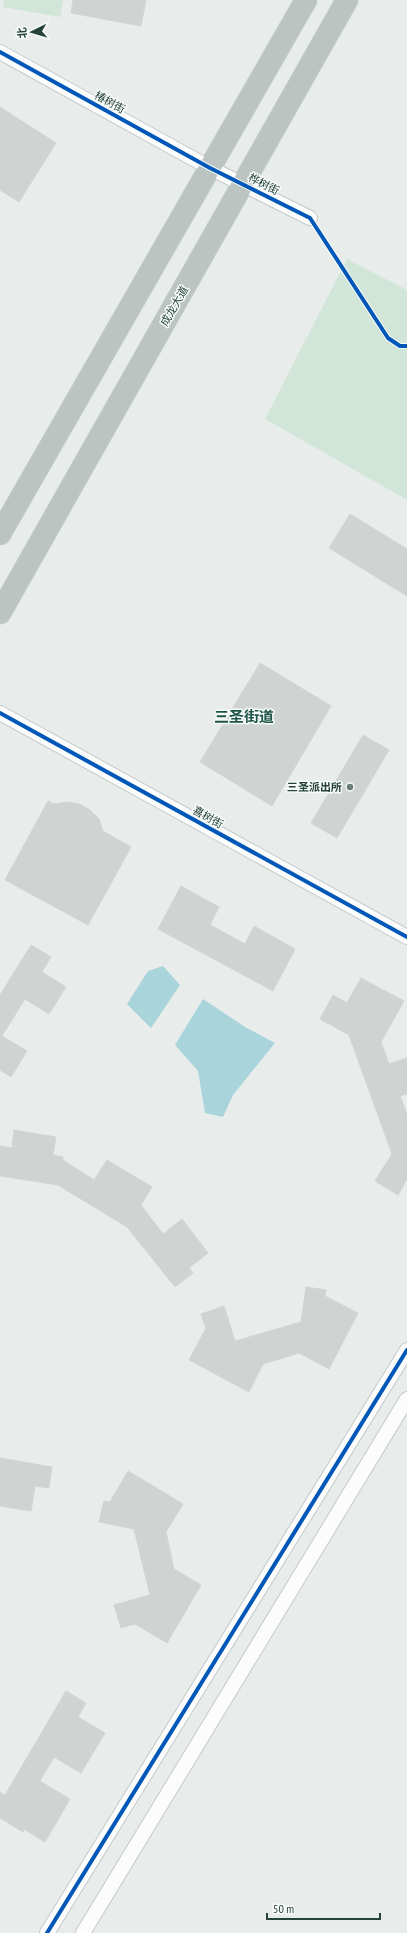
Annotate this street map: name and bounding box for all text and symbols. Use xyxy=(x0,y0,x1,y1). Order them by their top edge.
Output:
north arrow xyxy=(12,12,52,52)
text: 北 xyxy=(15,27,29,39)
street label: 椿树街 xyxy=(92,88,128,116)
street label: 桦树街 xyxy=(246,170,282,198)
street label: 成龙大道 xyxy=(157,283,191,329)
district label: 三圣街道 xyxy=(214,707,274,726)
place label: 三圣派出所 xyxy=(287,780,342,794)
marker: 三圣派出所 xyxy=(345,782,355,792)
street label: 喜树街 xyxy=(190,803,226,831)
scale bar xyxy=(267,1895,380,1921)
text: 50 m xyxy=(273,1901,294,1916)

